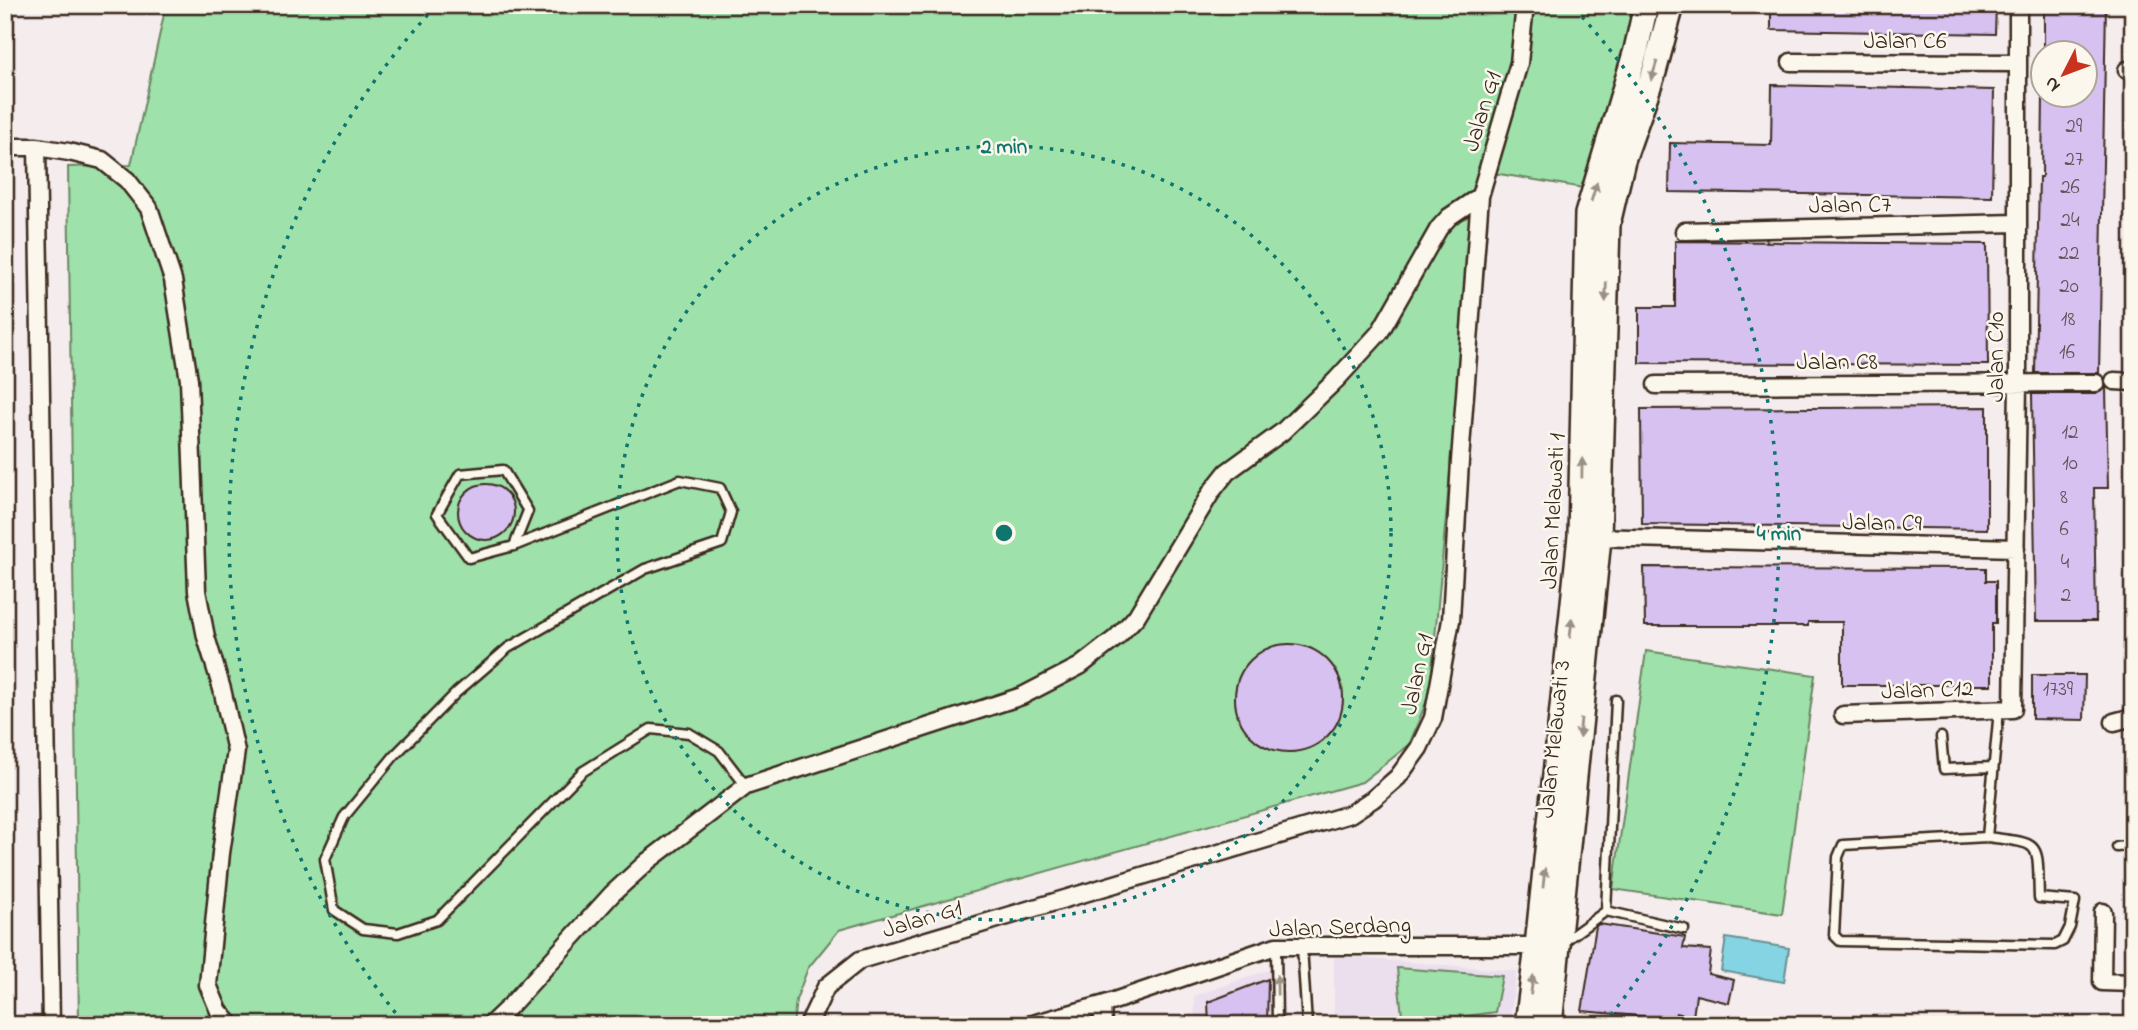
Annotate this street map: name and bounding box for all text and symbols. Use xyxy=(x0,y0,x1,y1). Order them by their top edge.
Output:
street label: Jalan C6 xyxy=(1863,25,1947,60)
north arrow xyxy=(2030,38,2100,108)
one-way arrow xyxy=(1648,61,1658,82)
street label: Jalan G1 xyxy=(1455,67,1512,156)
text: N xyxy=(2039,70,2068,98)
house number: 29 xyxy=(2066,112,2083,142)
text: 2 min xyxy=(980,133,1027,163)
house number: 27 xyxy=(2064,145,2084,175)
house number: 26 xyxy=(2060,173,2080,203)
one-way arrow xyxy=(1589,181,1599,202)
street label: Jalan C7 xyxy=(1808,188,1892,225)
house number: 24 xyxy=(2060,206,2080,236)
house number: 22 xyxy=(2059,239,2079,269)
house number: 20 xyxy=(2059,272,2079,302)
one-way arrow xyxy=(1601,281,1612,303)
house number: 18 xyxy=(2061,305,2075,335)
street label: Jalan C10 xyxy=(1980,312,2015,402)
house number: 16 xyxy=(2059,338,2075,368)
street label: Jalan C8 xyxy=(1796,346,1878,381)
house number: 12 xyxy=(2061,418,2079,448)
street label: Jalan Melawati 1 xyxy=(1533,432,1576,590)
house number: 10 xyxy=(2062,449,2078,479)
one-way arrow xyxy=(1576,456,1587,478)
house number: 8 xyxy=(2060,483,2068,513)
street label: Jalan C9 xyxy=(1842,506,1923,543)
house number: 6 xyxy=(2059,515,2069,545)
text: 4 min xyxy=(1757,520,1801,550)
centre of rings xyxy=(992,521,1016,545)
house number: 4 xyxy=(2061,548,2070,578)
house number: 2 xyxy=(2061,581,2071,611)
one-way arrow xyxy=(1565,616,1576,638)
street label: Jalan G1 xyxy=(1393,630,1444,718)
street label: Jalan Melawati 3 xyxy=(1530,658,1581,820)
street label: Jalan C12 xyxy=(1880,672,1974,711)
house number: 1739 xyxy=(2043,675,2074,705)
one-way arrow xyxy=(1574,717,1585,739)
one-way arrow xyxy=(1539,867,1550,889)
street label: Jalan G1 xyxy=(878,892,967,949)
street label: Jalan Serdang xyxy=(1268,909,1412,948)
one-way arrow xyxy=(1271,974,1282,996)
one-way arrow xyxy=(1527,974,1538,996)

